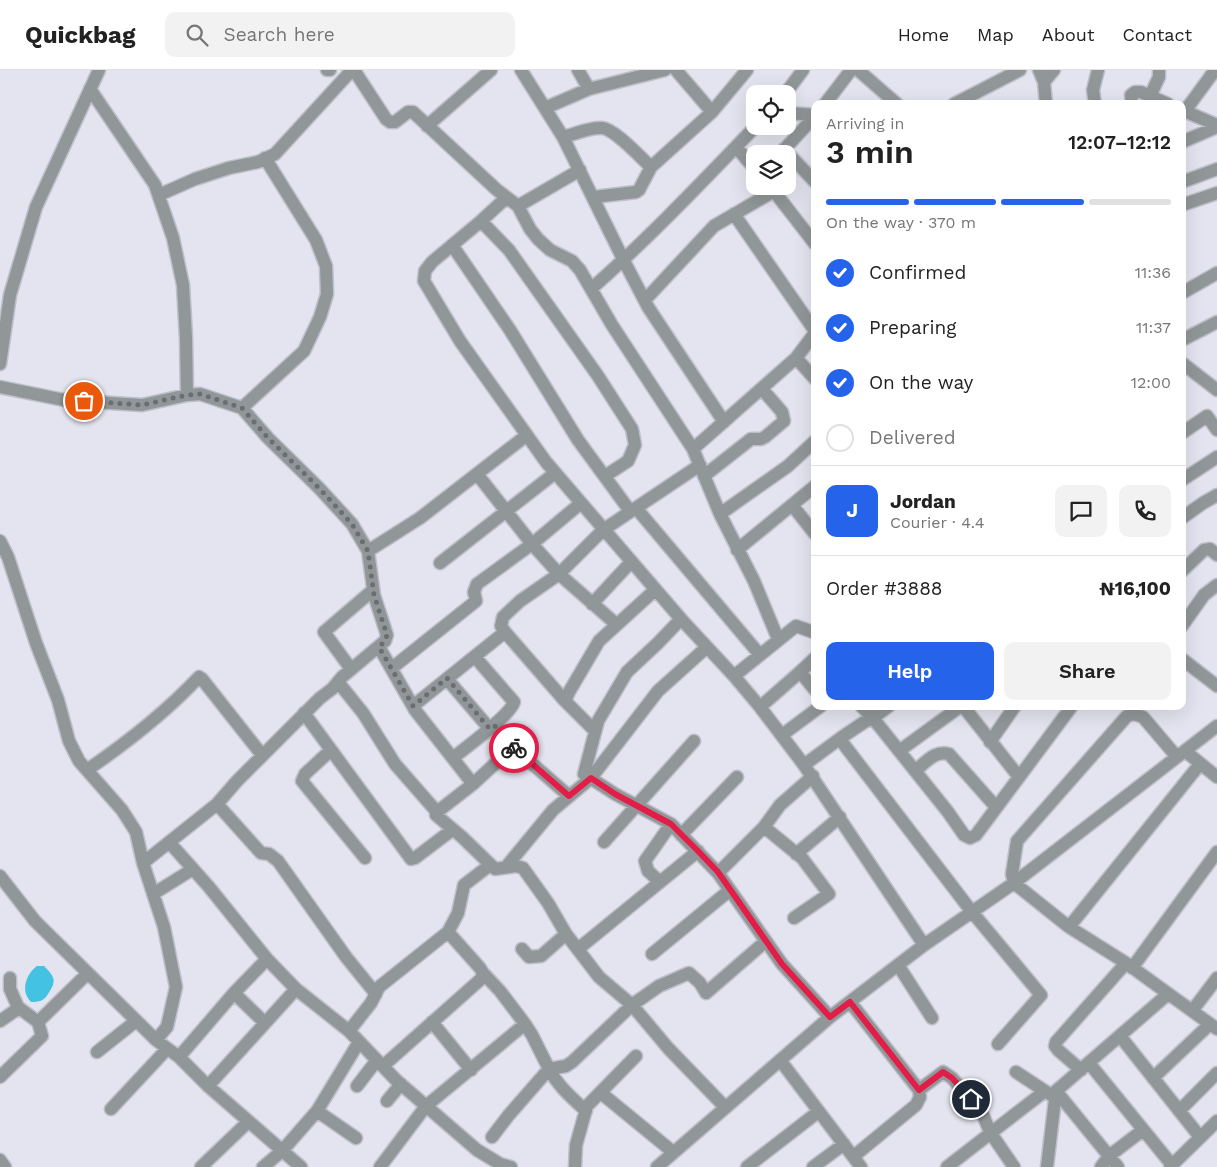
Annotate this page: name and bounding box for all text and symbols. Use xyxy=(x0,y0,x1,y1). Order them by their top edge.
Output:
search box xyxy=(165,12,515,57)
text: Quickbag xyxy=(25,21,135,49)
icon: search xyxy=(183,21,211,49)
text: Search here xyxy=(223,23,335,46)
text: Home xyxy=(898,24,949,45)
text: Map xyxy=(977,24,1014,45)
text: About xyxy=(1042,24,1094,45)
text: Contact xyxy=(1122,24,1192,45)
map controls xyxy=(746,85,796,195)
button: locate xyxy=(746,85,796,135)
text: Arriving in xyxy=(826,114,904,133)
text: 12:07–12:12 xyxy=(1068,131,1171,154)
text: 3 min xyxy=(826,133,914,171)
button: layers xyxy=(746,145,796,195)
text: On the way · 370 m xyxy=(826,213,976,232)
icon: check xyxy=(826,259,854,287)
text: Confirmed xyxy=(869,261,966,284)
text: 11:36 xyxy=(1135,263,1171,282)
icon: check xyxy=(826,314,854,342)
text: Preparing xyxy=(869,316,956,339)
text: 11:37 xyxy=(1136,318,1171,337)
icon: check xyxy=(826,369,854,397)
text: On the way xyxy=(869,371,973,394)
text: 12:00 xyxy=(1131,373,1171,392)
pin xyxy=(63,380,105,422)
icon: bag xyxy=(70,387,98,415)
text: Delivered xyxy=(869,426,956,449)
button: chat xyxy=(1055,485,1107,537)
button: phone xyxy=(1119,485,1171,537)
text: Jordan xyxy=(890,490,956,513)
text: J xyxy=(846,499,858,522)
text: Courier · 4.4 xyxy=(890,513,985,532)
text: Order #3888 xyxy=(826,577,943,600)
text: ₦16,100 xyxy=(1099,577,1171,600)
button: Help xyxy=(826,642,994,700)
button: Share xyxy=(1004,642,1171,700)
courier xyxy=(489,723,539,773)
icon: bike xyxy=(500,734,528,762)
pin xyxy=(950,1078,992,1120)
icon: home xyxy=(957,1085,985,1113)

